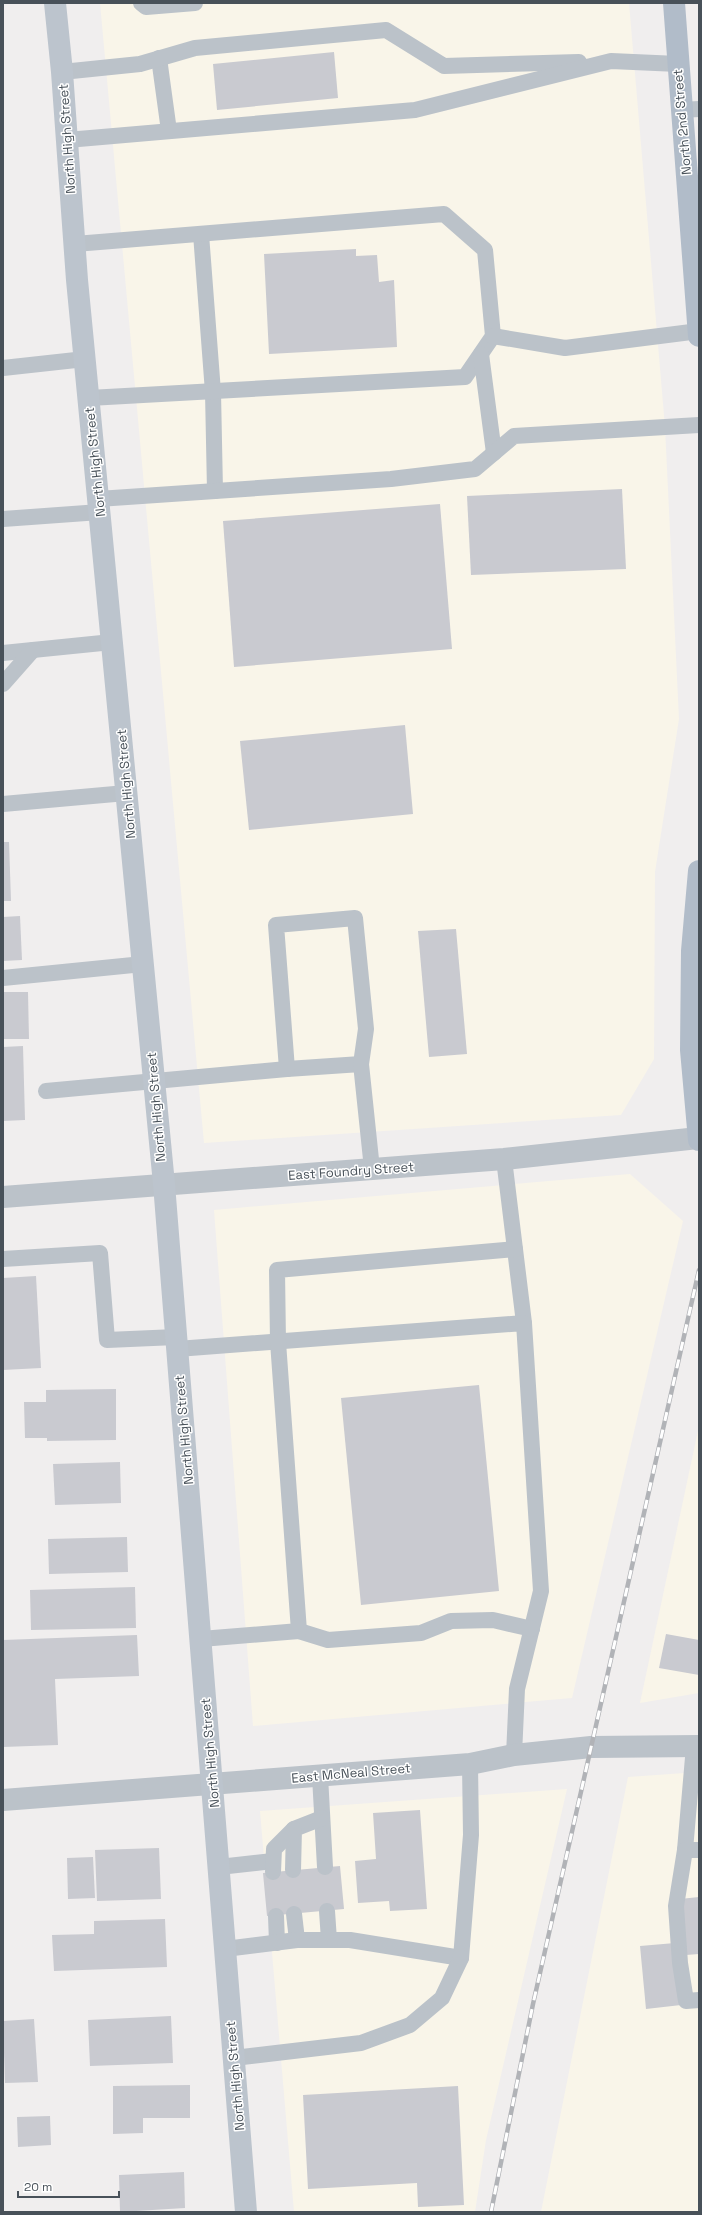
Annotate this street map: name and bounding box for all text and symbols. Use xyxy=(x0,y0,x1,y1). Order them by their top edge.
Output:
street label: North 2nd Street xyxy=(669,68,695,176)
street label: North High Street xyxy=(55,84,79,194)
street label: North High Street xyxy=(81,406,109,518)
street label: North High Street xyxy=(113,728,139,840)
street label: North High Street xyxy=(143,1051,169,1163)
street label: East Foundry Street xyxy=(288,1158,414,1184)
street label: North High Street xyxy=(171,1374,197,1486)
street label: North High Street xyxy=(197,1697,223,1809)
street label: East McNeal Street xyxy=(291,1759,411,1787)
street label: North High Street xyxy=(222,2020,248,2132)
scale bar xyxy=(18,2173,119,2199)
text: 20 m xyxy=(24,2179,52,2195)

